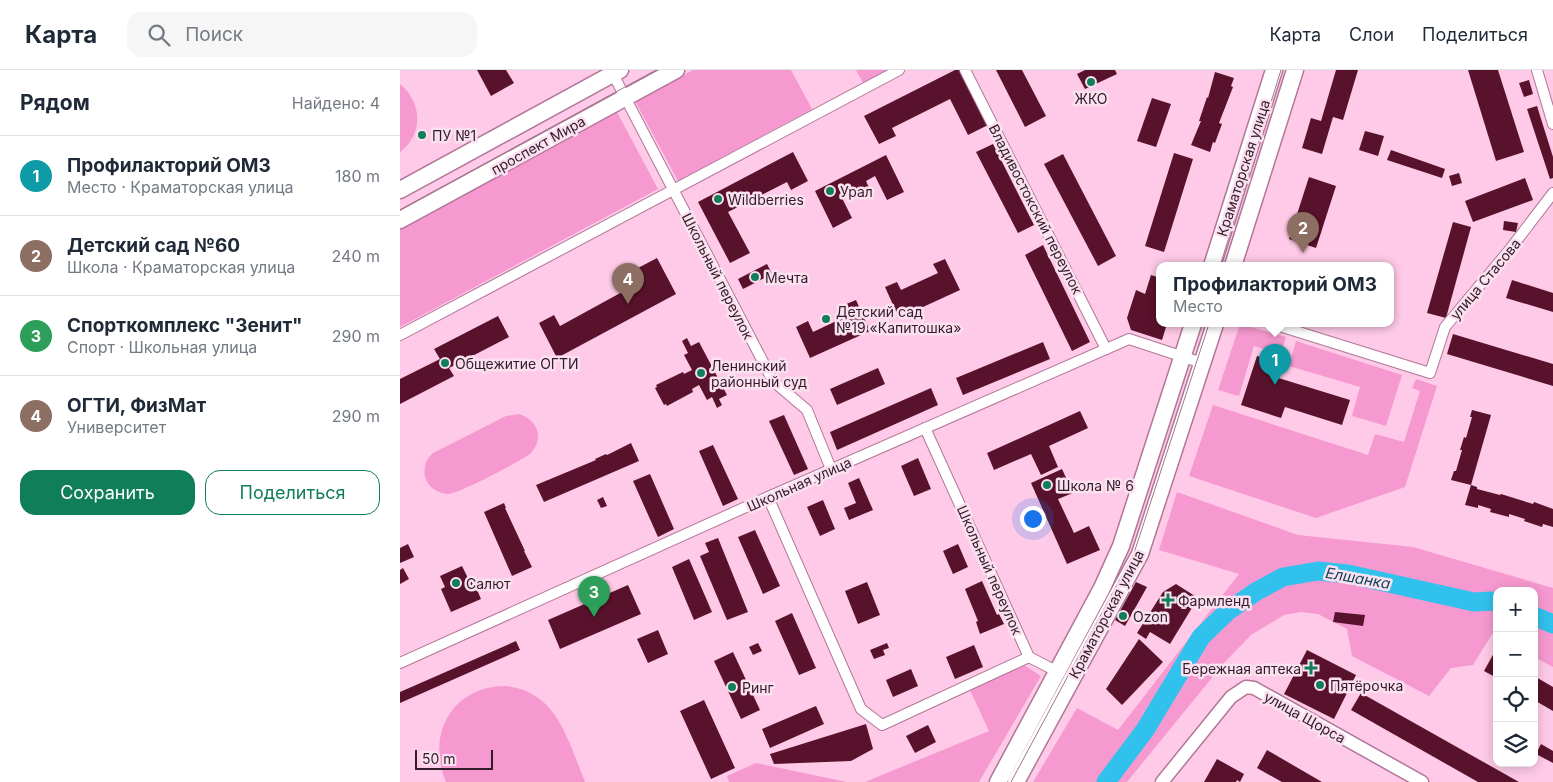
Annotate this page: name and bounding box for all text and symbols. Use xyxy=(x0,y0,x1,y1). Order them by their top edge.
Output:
search box xyxy=(127,12,477,57)
text: Карта xyxy=(25,20,97,49)
icon: search xyxy=(145,21,173,49)
text: Поиск xyxy=(185,23,243,46)
text: Карта xyxy=(1269,24,1321,45)
text: Слои xyxy=(1349,24,1394,45)
text: Поделиться xyxy=(1422,24,1528,45)
marker: ЖКО xyxy=(1085,76,1097,88)
text: Рядом xyxy=(20,90,90,115)
place label: ЖКО xyxy=(1074,90,1108,107)
text: Найдено: 4 xyxy=(292,93,380,113)
street label: Краматорская улица xyxy=(1213,97,1273,239)
street label: проспект Мира xyxy=(488,112,588,178)
street label: Владивостокский переулок xyxy=(986,121,1087,297)
place label: ПУ №1 xyxy=(432,127,476,144)
marker: ПУ №1 xyxy=(416,129,428,141)
text: Профилакторий ОМЗ xyxy=(67,154,271,177)
text: 1 xyxy=(33,166,39,186)
text: 180 m xyxy=(335,166,380,186)
text: Место · Краматорская улица xyxy=(67,177,294,197)
place label: Урал xyxy=(840,183,873,200)
marker: Урал xyxy=(824,185,836,197)
place label: Wildberries xyxy=(728,191,804,208)
marker: Wildberries xyxy=(712,193,724,205)
street label: Школьный переулок xyxy=(679,210,758,343)
pin: 2 xyxy=(1287,212,1319,253)
text: Детский сад №60 xyxy=(67,234,240,257)
street label: улица Стасова xyxy=(1446,235,1524,323)
text: 2 xyxy=(31,246,41,266)
text: 240 m xyxy=(332,246,380,266)
text: Школа · Краматорская улица xyxy=(67,257,295,277)
popup xyxy=(1156,262,1394,327)
pin: 4 xyxy=(612,263,644,304)
place label: Мечта xyxy=(765,269,808,286)
marker: Мечта xyxy=(749,271,761,283)
text: Профилакторий ОМЗ xyxy=(1173,273,1377,296)
text: Место xyxy=(1173,296,1223,316)
place label: Детский сад №19 «Капитошка» xyxy=(836,303,961,336)
marker: Детский сад №19 «Капитошка» xyxy=(820,313,832,325)
text: Спорткомплекс "Зенит" xyxy=(67,314,303,337)
text: 3 xyxy=(31,326,41,346)
text: 290 m xyxy=(332,326,380,346)
text: Спорт · Школьная улица xyxy=(67,337,257,357)
pin: 1 xyxy=(1259,344,1291,385)
place label: Общежитие ОГТИ xyxy=(455,355,579,372)
marker: Общежитие ОГТИ xyxy=(439,357,451,369)
place label: Ленинский районный суд xyxy=(711,357,807,390)
marker: Ленинский районный суд xyxy=(695,367,707,379)
text: ОГТИ, ФизМат xyxy=(67,394,206,417)
text: 4 xyxy=(31,406,41,426)
text: 290 m xyxy=(332,406,380,426)
text: Университет xyxy=(67,417,166,437)
street label: Школьная улица xyxy=(744,453,854,515)
button: Сохранить xyxy=(20,470,195,515)
button: Поделиться xyxy=(205,470,380,515)
place label: Школа № 6 xyxy=(1057,477,1134,494)
marker: Школа № 6 xyxy=(1041,479,1053,491)
street label: Школьный переулок xyxy=(954,503,1026,638)
your location xyxy=(1020,506,1046,532)
street label: Краматорская улица xyxy=(1065,547,1147,681)
water label: Елшанка xyxy=(1324,563,1392,593)
place label: Салют xyxy=(466,575,511,592)
pin: 3 xyxy=(578,576,610,617)
marker: Салют xyxy=(450,577,462,589)
map controls xyxy=(1493,587,1538,767)
button: + xyxy=(1493,587,1538,632)
place label: Фармленд xyxy=(1178,592,1250,609)
marker: Фармленд xyxy=(1162,594,1174,606)
place label: Ozon xyxy=(1133,608,1168,625)
marker: Ozon xyxy=(1117,610,1129,622)
button: − xyxy=(1493,632,1538,677)
place label: Бережная аптека xyxy=(1182,660,1301,677)
marker: Бережная аптека xyxy=(1305,662,1317,674)
place label: Пятёрочка xyxy=(1330,677,1403,694)
button: locate xyxy=(1493,677,1538,722)
place label: Ринг xyxy=(742,679,774,696)
marker: Пятёрочка xyxy=(1314,679,1326,691)
marker: Ринг xyxy=(726,681,738,693)
street label: улица Щорса xyxy=(1261,688,1349,746)
button: layers xyxy=(1493,722,1538,767)
scale bar xyxy=(415,747,492,770)
text: 50 m xyxy=(422,750,456,767)

